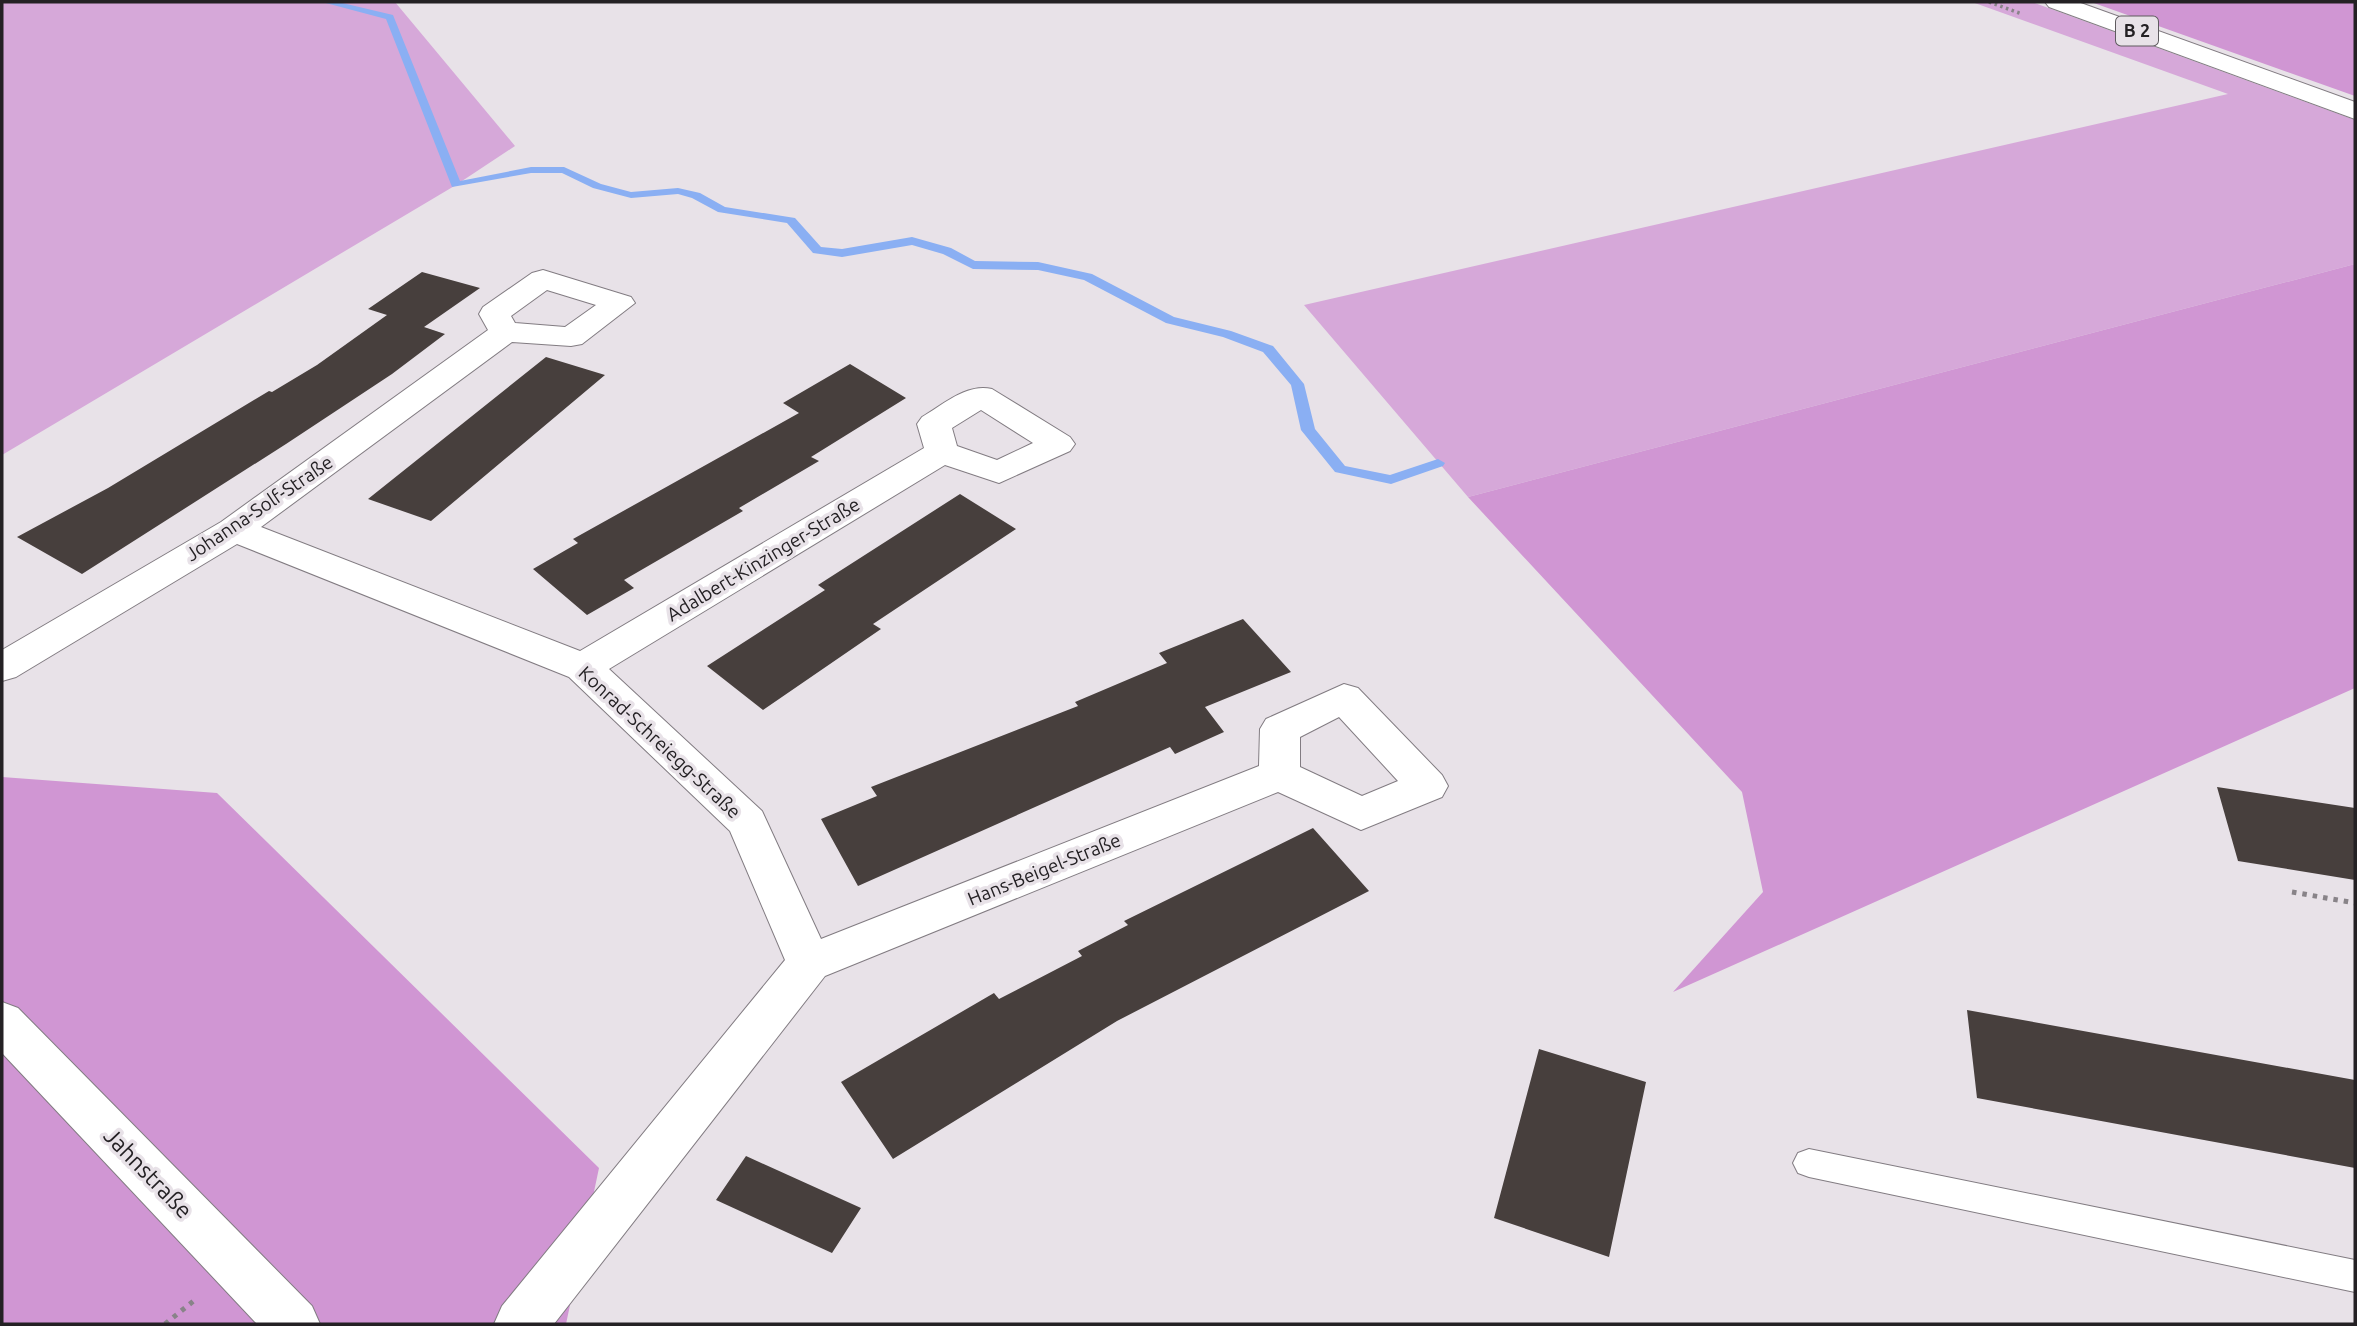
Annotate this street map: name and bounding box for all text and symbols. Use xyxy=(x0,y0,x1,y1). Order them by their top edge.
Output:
road number: B 2 xyxy=(2116,16,2158,46)
street label: Johanna-Solf-Straße xyxy=(181,451,337,565)
street label: Adalbert-Kinzinger-Straße xyxy=(663,493,863,625)
street label: Konrad-Schreiegg-Straße xyxy=(575,661,745,823)
street label: Hans-Beigel-Straße xyxy=(964,828,1124,910)
street label: Jahnstraße xyxy=(99,1122,197,1223)

